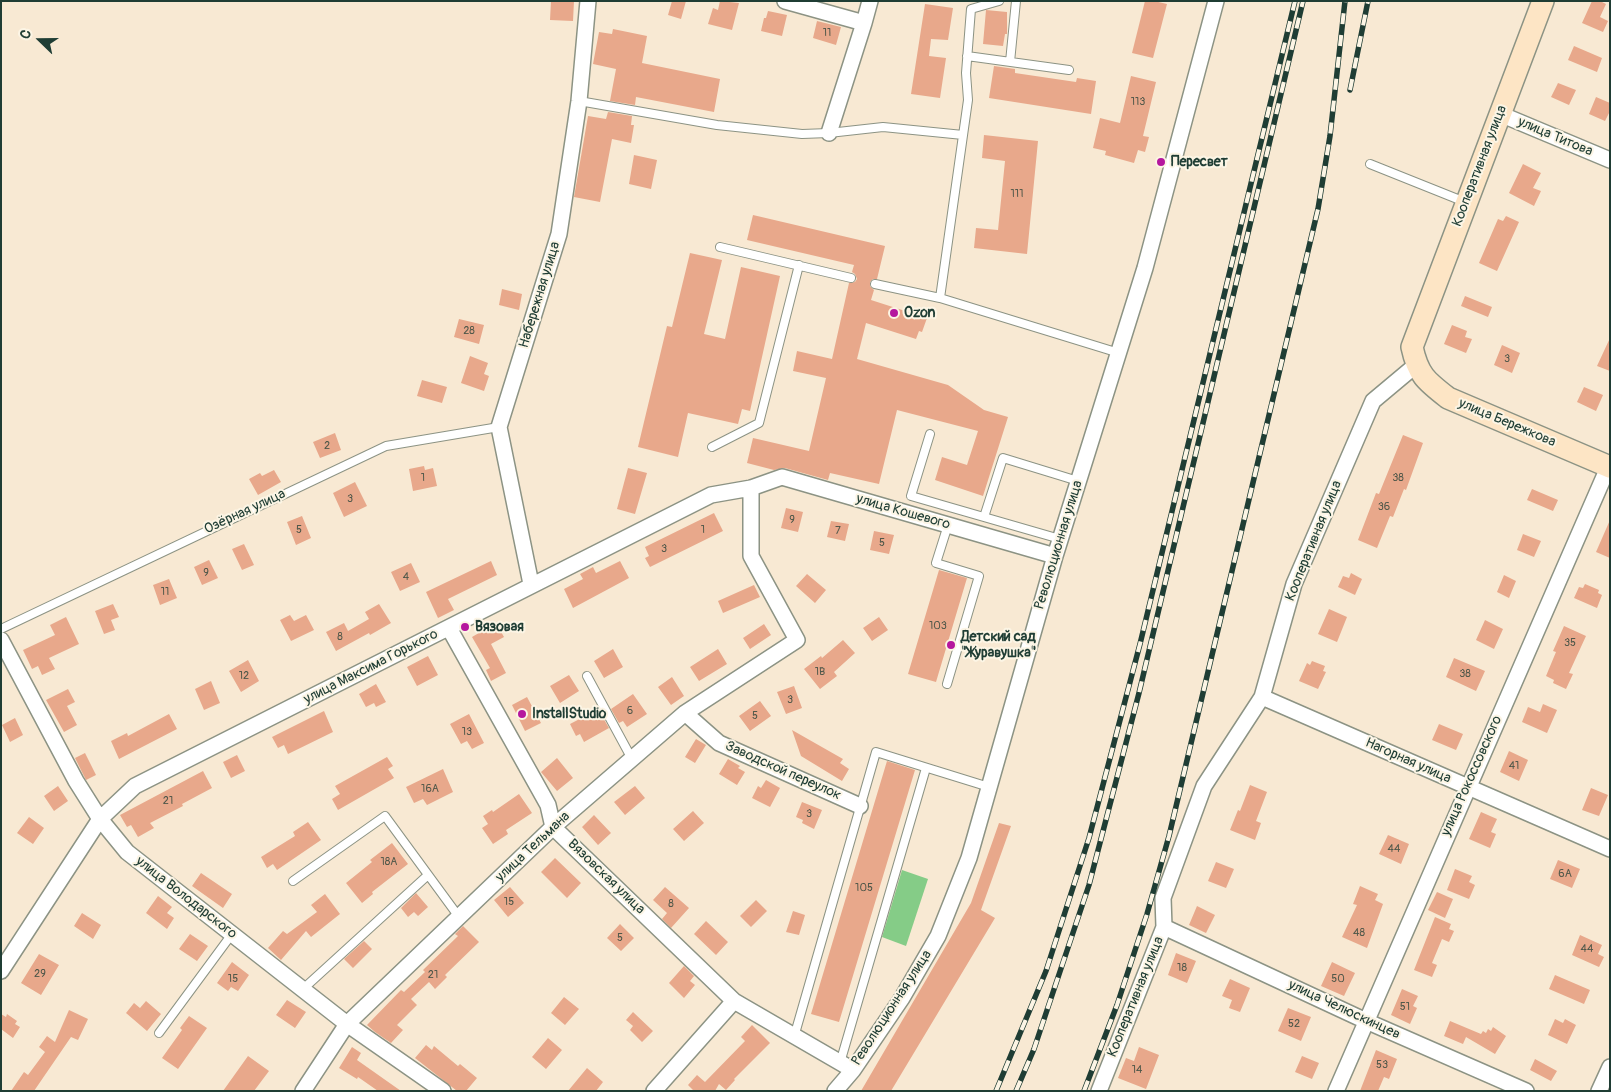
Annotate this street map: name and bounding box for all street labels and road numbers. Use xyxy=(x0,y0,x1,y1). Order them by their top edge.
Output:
street label: Кооперативная улица xyxy=(1449,103,1511,229)
street label: улица Титова xyxy=(1515,114,1595,160)
street label: Набережная улица xyxy=(516,240,564,350)
street label: улица Бережкова xyxy=(1456,395,1558,451)
street label: Революционная улица xyxy=(1031,478,1087,612)
street label: Кооперативная улица xyxy=(1282,478,1346,604)
street label: Озёрная улица xyxy=(202,486,288,538)
street label: улица Кошевого xyxy=(854,491,952,533)
street label: улица Максима Горького xyxy=(301,626,441,708)
street label: улица Рокоссовского xyxy=(1438,713,1506,839)
street label: Нагорная улица xyxy=(1362,735,1454,787)
street label: Заводской переулок xyxy=(723,738,843,804)
street label: улица Тельмана xyxy=(492,808,574,886)
street label: Вязовская улица xyxy=(564,836,648,918)
street label: улица Володарского xyxy=(132,853,240,943)
street label: Кооперативная улица xyxy=(1104,934,1168,1060)
street label: Революционная улица xyxy=(848,947,936,1069)
street label: улица Челюскинцев xyxy=(1285,977,1403,1043)

